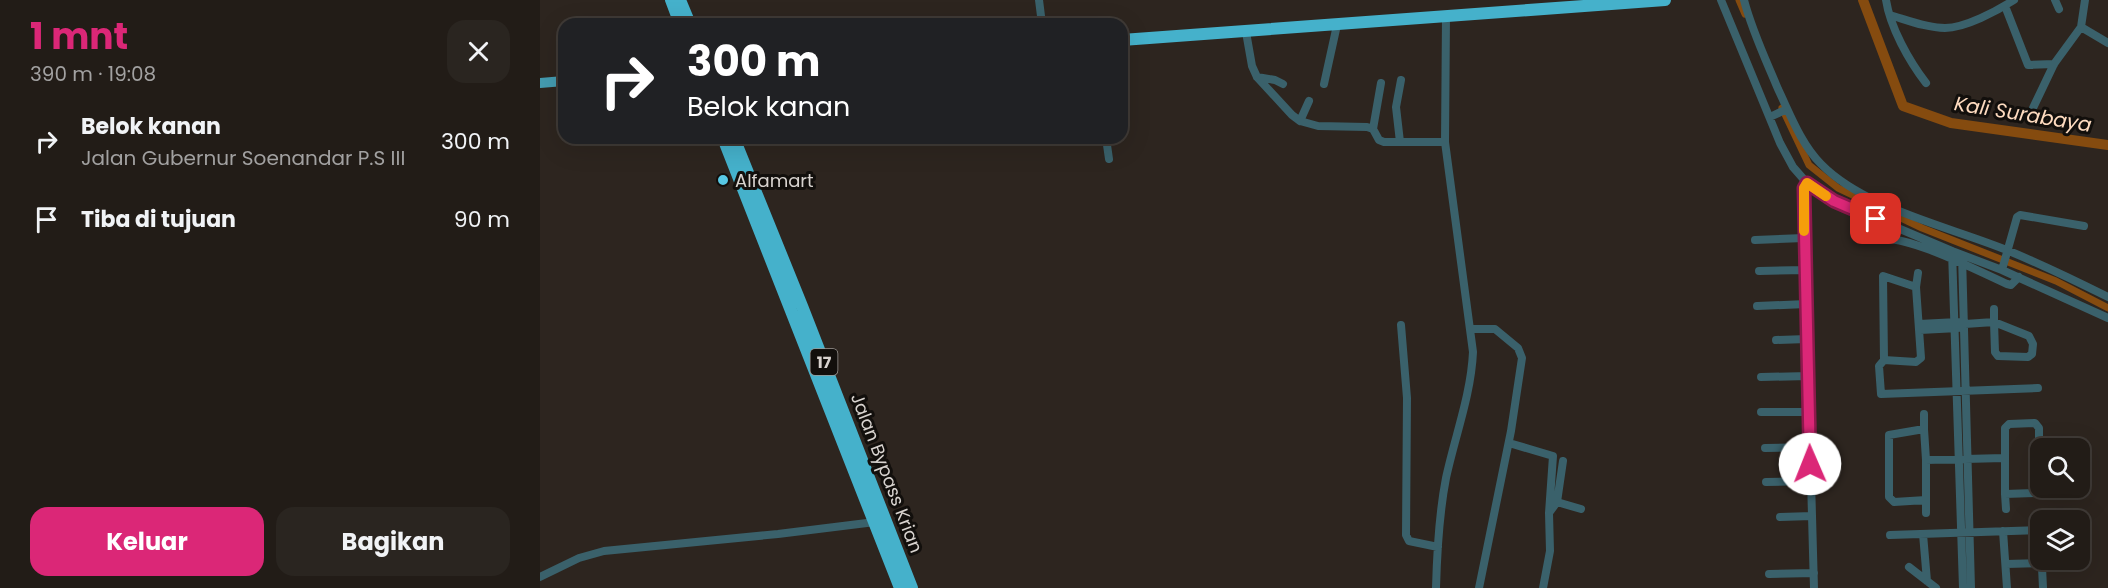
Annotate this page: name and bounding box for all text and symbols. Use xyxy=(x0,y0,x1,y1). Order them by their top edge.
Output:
text: 1 mnt xyxy=(30,11,128,62)
button: close xyxy=(447,20,510,83)
text: 300 m xyxy=(687,32,821,91)
icon: right xyxy=(588,42,666,120)
text: 390 m · 19:08 xyxy=(30,60,156,88)
text: Belok kanan xyxy=(687,88,850,125)
water label: Kali Surabaya xyxy=(1952,89,2094,139)
text: Belok kanan xyxy=(81,111,221,142)
icon: right xyxy=(30,125,63,158)
text: 300 m xyxy=(441,126,510,157)
text: Jalan Gubernur Soenandar P.S III xyxy=(81,144,405,172)
place label: Alfamart xyxy=(735,168,814,193)
marker: Alfamart xyxy=(716,173,730,187)
pin xyxy=(1850,193,1901,244)
icon: arrive xyxy=(1859,202,1892,235)
icon: arrive xyxy=(30,203,63,236)
text: Tiba di tujuan xyxy=(81,204,236,235)
text: 90 m xyxy=(454,204,510,235)
road number: 17 xyxy=(810,349,838,375)
street label: Jalan Bypass Krian xyxy=(845,389,929,557)
position arrow xyxy=(1778,432,1842,496)
map controls xyxy=(2030,438,2090,570)
button: search xyxy=(2030,438,2090,498)
button: Keluar xyxy=(30,507,264,576)
button: Bagikan xyxy=(276,507,510,576)
button: layers xyxy=(2030,510,2090,570)

